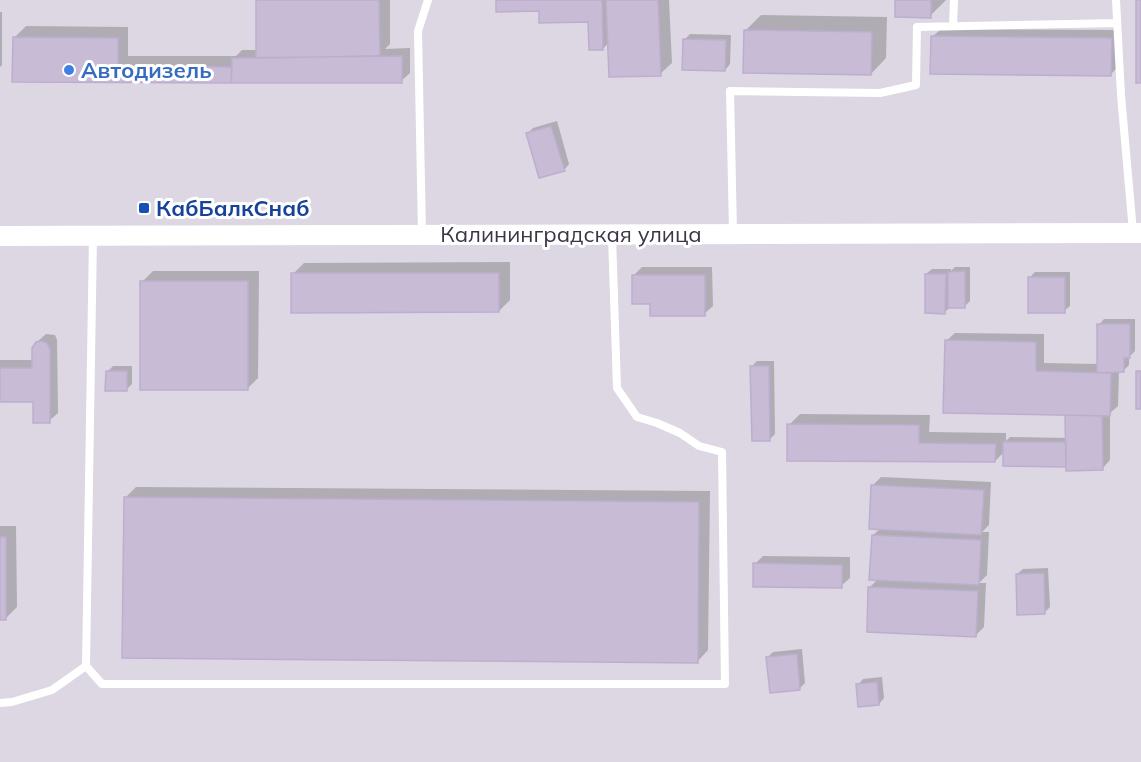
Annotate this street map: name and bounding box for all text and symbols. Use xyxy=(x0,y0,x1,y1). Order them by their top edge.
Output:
place label: Автодизель xyxy=(81,56,212,84)
marker: Автодизель xyxy=(62,63,76,77)
place label: КабБалкСнаб xyxy=(156,194,310,222)
marker: КабБалкСнаб xyxy=(137,201,151,215)
street label: Калининградская улица xyxy=(440,220,702,248)

